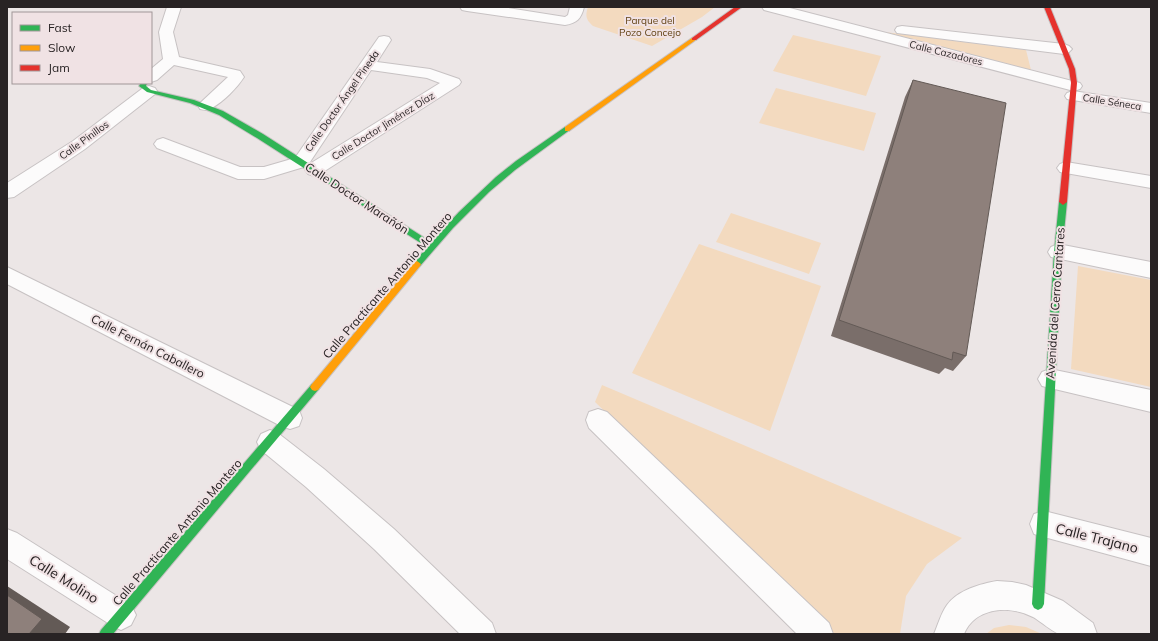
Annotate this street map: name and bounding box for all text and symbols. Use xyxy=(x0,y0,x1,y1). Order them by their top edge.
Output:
legend xyxy=(12,12,152,84)
park label: Parque del Pozo Concejo xyxy=(619,14,681,39)
text: Fast xyxy=(48,20,72,35)
street label: Calle Cazadores xyxy=(908,38,984,68)
text: Slow xyxy=(48,40,76,55)
street label: Calle Doctor Ángel Pineda xyxy=(302,48,382,154)
text: Jam xyxy=(48,60,70,75)
street label: Calle Doctor Jiménez Díaz xyxy=(329,89,437,163)
street label: Calle Séneca xyxy=(1082,91,1142,113)
street label: Calle Pinillos xyxy=(57,118,111,162)
street label: Calle Doctor Marañón xyxy=(302,159,412,237)
street label: Calle Practicante Antonio Montero xyxy=(319,209,455,361)
street label: Avenida del Cerro Cantares xyxy=(1042,227,1068,379)
street label: Calle Fernán Caballero xyxy=(89,311,207,381)
street label: Calle Practicante Antonio Montero xyxy=(109,456,245,608)
street label: Calle Trajano xyxy=(1054,519,1140,557)
street label: Calle Molino xyxy=(26,551,102,607)

